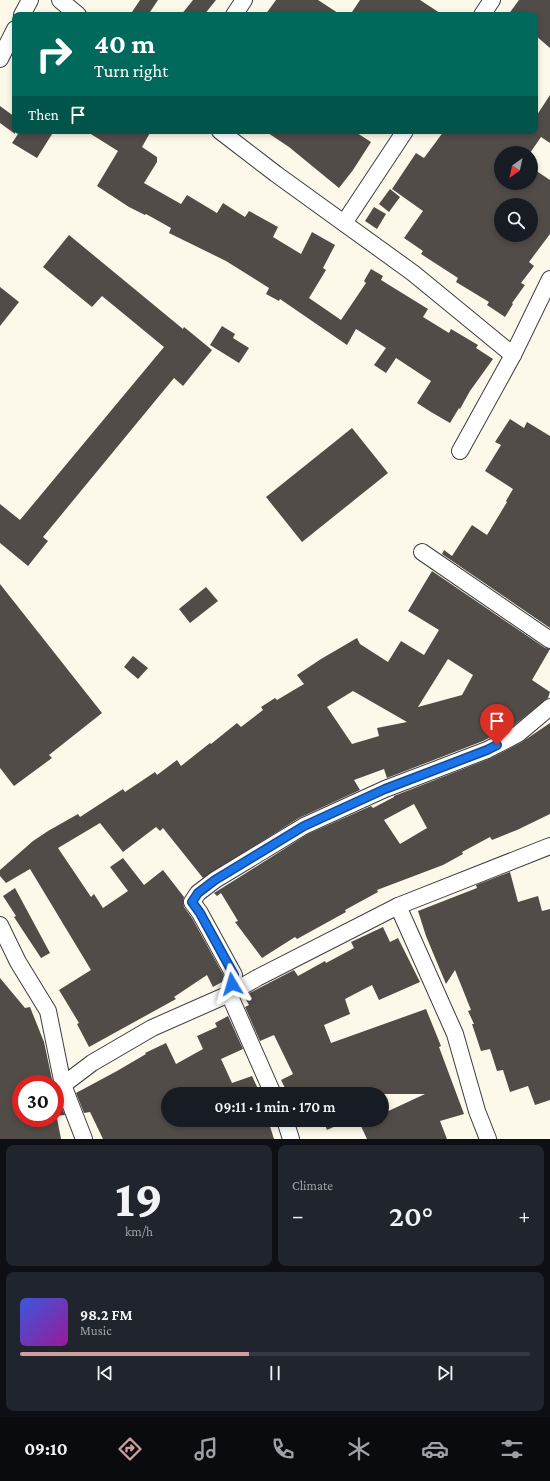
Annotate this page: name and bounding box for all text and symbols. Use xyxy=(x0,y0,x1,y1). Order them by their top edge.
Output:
icon: right xyxy=(28,28,80,80)
text: 40 m xyxy=(94,28,155,59)
text: Turn right xyxy=(94,61,168,81)
icon: arrive xyxy=(67,104,89,126)
text: Then xyxy=(28,107,59,123)
north arrow xyxy=(494,146,538,190)
map controls xyxy=(494,146,538,242)
button: search xyxy=(494,198,538,242)
pin xyxy=(480,704,514,745)
icon: arrive xyxy=(486,710,508,732)
position arrow xyxy=(211,963,253,1005)
speed limit sign: 30 xyxy=(12,1075,64,1127)
text: 09:11 · 1 min · 170 m xyxy=(215,1099,335,1115)
text: 19 xyxy=(115,1169,163,1227)
text: Climate xyxy=(292,1178,333,1193)
text: 20° xyxy=(389,1199,433,1232)
text: − xyxy=(292,1203,304,1228)
text: + xyxy=(518,1203,530,1228)
text: km/h xyxy=(125,1224,153,1239)
text: 98.2 FM xyxy=(80,1307,132,1323)
text: Music xyxy=(80,1323,112,1338)
icon: previous xyxy=(94,1362,116,1384)
icon: pause xyxy=(264,1362,286,1384)
icon: next xyxy=(434,1362,456,1384)
icon: directions xyxy=(116,1435,144,1463)
icon: music xyxy=(192,1435,220,1463)
icon: phone xyxy=(269,1435,297,1463)
icon: climate xyxy=(345,1435,373,1463)
icon: car xyxy=(421,1435,449,1463)
icon: filters xyxy=(498,1435,526,1463)
text: 09:10 xyxy=(24,1439,68,1459)

